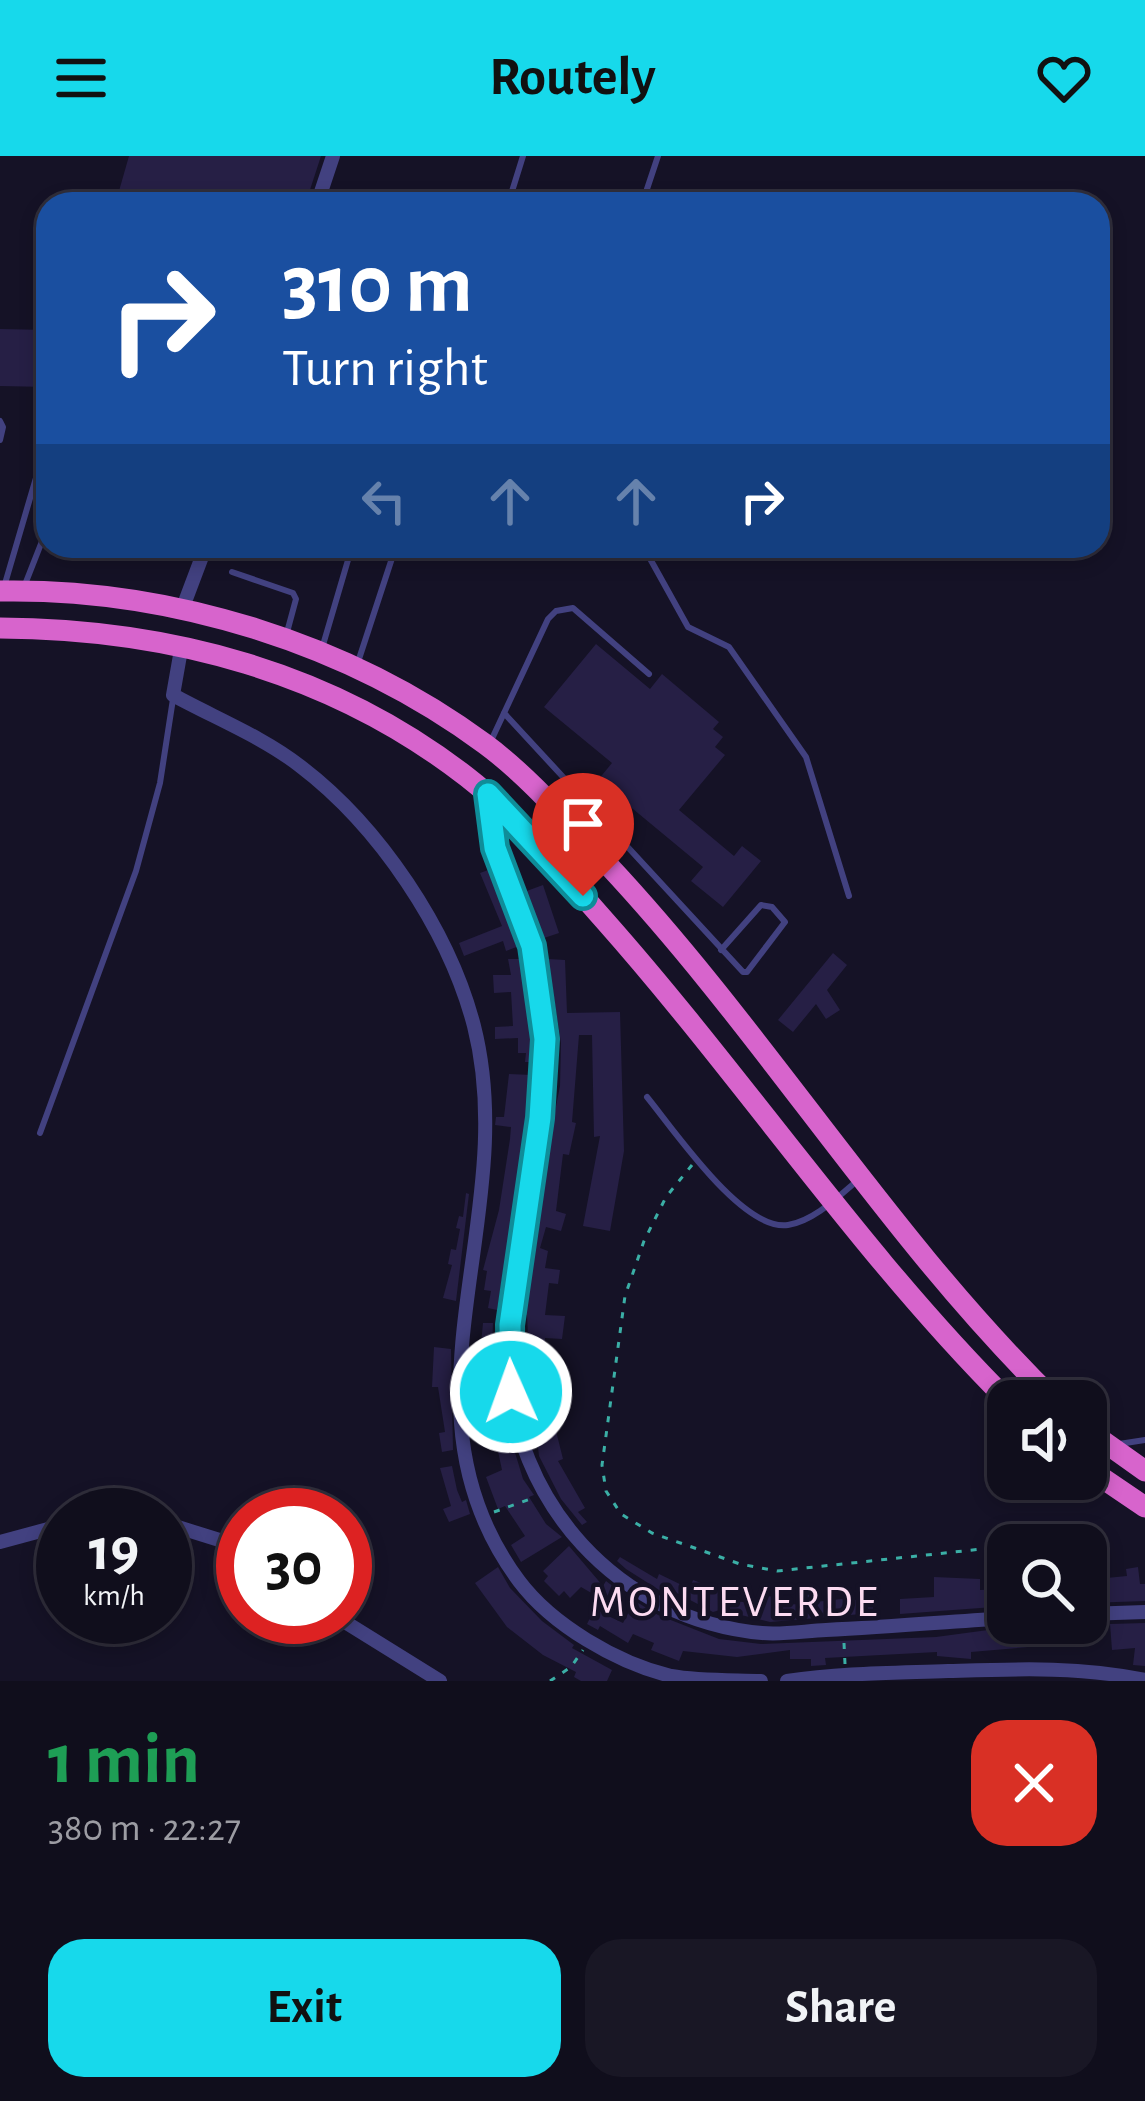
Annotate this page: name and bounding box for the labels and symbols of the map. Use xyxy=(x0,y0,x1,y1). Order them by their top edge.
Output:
pin xyxy=(532,773,634,896)
position arrow xyxy=(448,1329,574,1455)
speed limit sign: 30 xyxy=(216,1488,372,1644)
district label: MONTEVERDE xyxy=(590,1580,880,1625)

